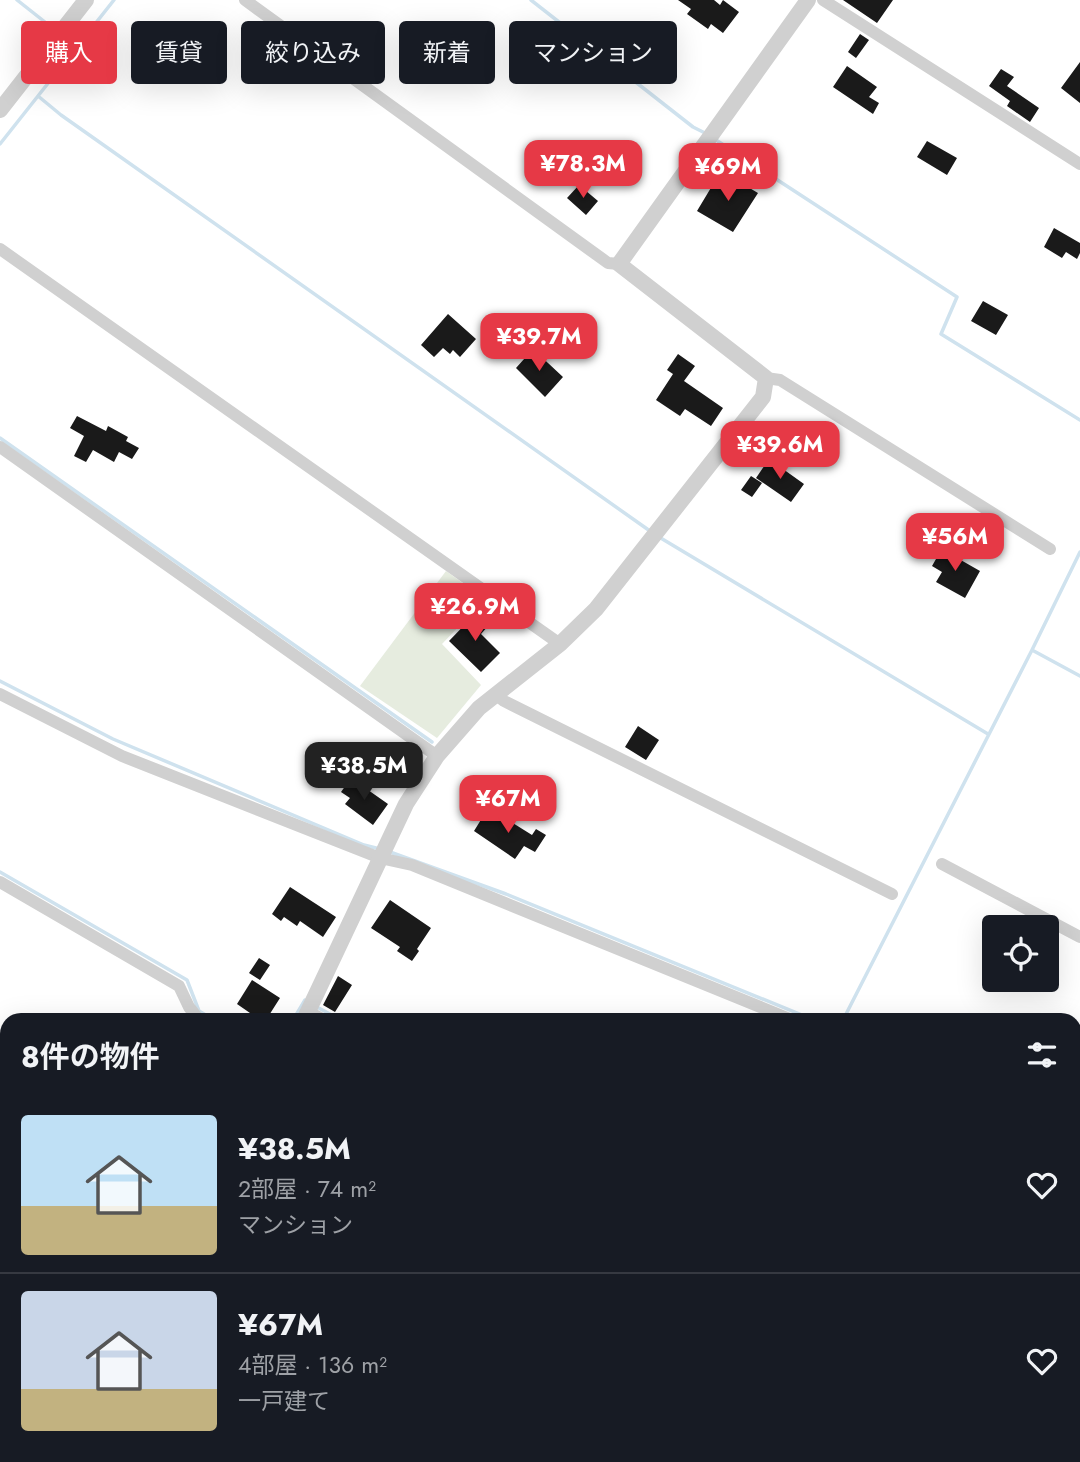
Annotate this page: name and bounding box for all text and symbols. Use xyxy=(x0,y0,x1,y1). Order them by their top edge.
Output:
chip: 購入 xyxy=(21,21,117,84)
chip: 賃貸 xyxy=(131,21,227,84)
chip: 絞り込み xyxy=(241,21,385,84)
chip: 新着 xyxy=(399,21,495,84)
chip: マンション xyxy=(509,21,677,84)
pin: ¥78.3M xyxy=(526,140,640,200)
pin: ¥69M xyxy=(687,144,769,203)
text: ¥78.3M xyxy=(540,146,626,180)
text: ¥69M xyxy=(695,149,761,183)
pin: ¥39.7M xyxy=(482,314,596,373)
text: ¥39.7M xyxy=(496,319,582,353)
pin: ¥39.6M xyxy=(723,421,837,481)
text: ¥39.6M xyxy=(737,427,823,461)
pin: ¥56M xyxy=(914,514,996,573)
text: ¥56M xyxy=(922,519,988,553)
pin: ¥26.9M xyxy=(418,584,532,643)
text: ¥26.9M xyxy=(430,589,520,623)
pin: ¥38.5M xyxy=(307,742,421,802)
text: ¥38.5M xyxy=(321,748,407,782)
pin: ¥67M xyxy=(467,776,549,835)
text: ¥67M xyxy=(475,781,541,815)
map controls xyxy=(982,915,1059,992)
button: locate xyxy=(982,915,1059,992)
text: 8件の物件 xyxy=(21,1035,160,1078)
icon: filters xyxy=(1023,1036,1061,1074)
text: ¥38.5M xyxy=(238,1127,351,1170)
icon: home xyxy=(77,1143,161,1227)
icon: heart xyxy=(1023,1166,1061,1204)
text: 2部屋 · 74 m² xyxy=(238,1172,376,1206)
text: マンション xyxy=(238,1208,353,1242)
text: ¥67M xyxy=(238,1303,323,1346)
icon: home xyxy=(77,1319,161,1403)
icon: heart xyxy=(1023,1342,1061,1380)
text: 4部屋 · 136 m² xyxy=(238,1348,387,1382)
text: 一戸建て xyxy=(238,1384,330,1418)

